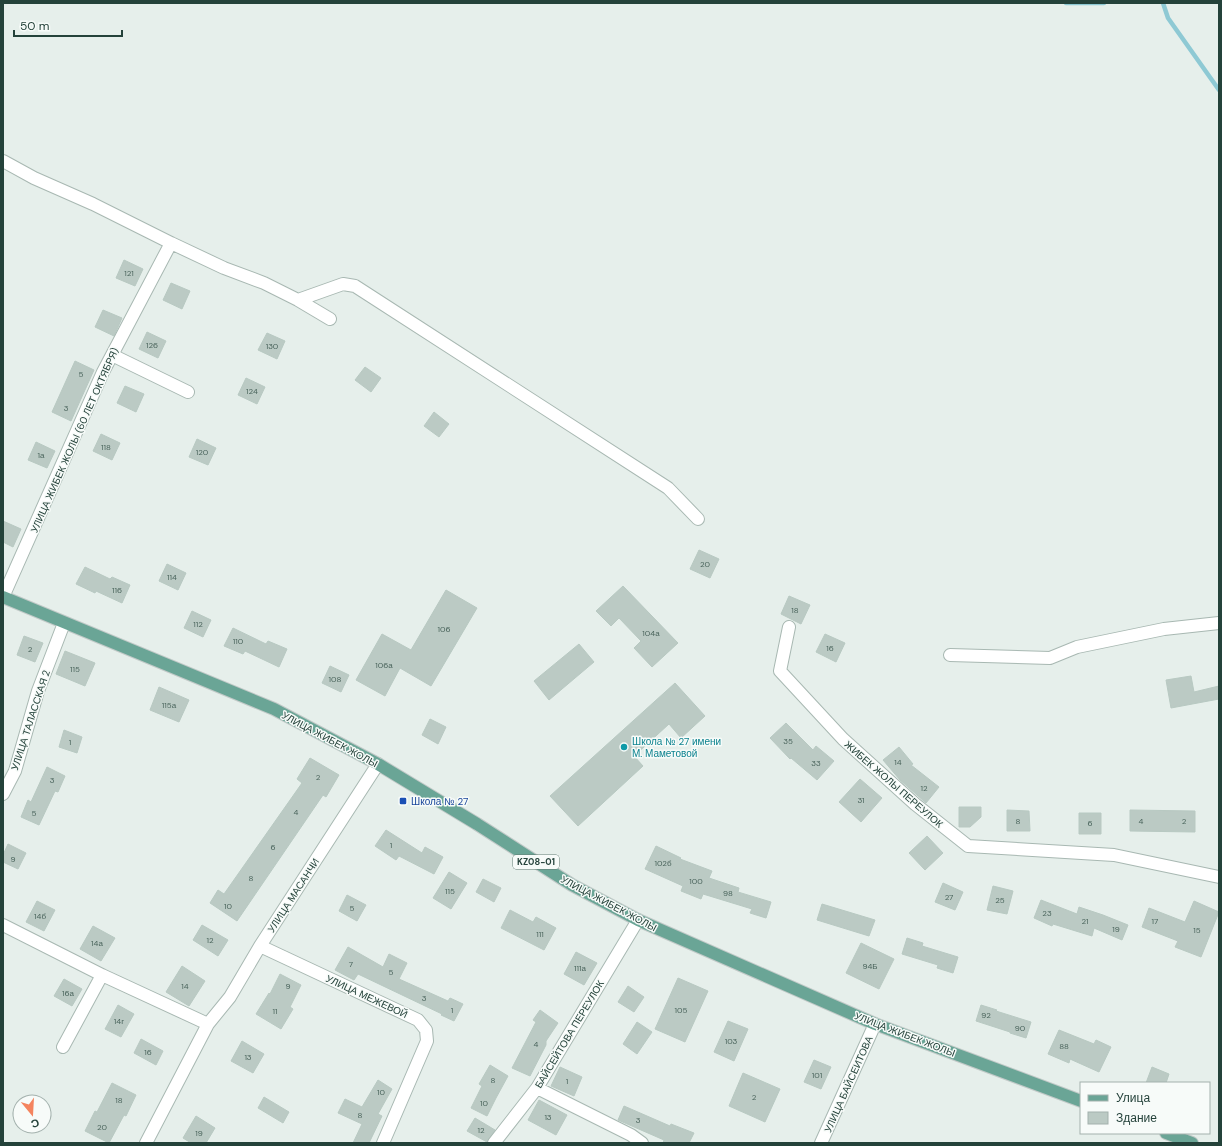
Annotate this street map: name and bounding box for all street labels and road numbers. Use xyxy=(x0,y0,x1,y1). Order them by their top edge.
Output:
street label: УЛИЦА ЖИБЕК ЖОЛЫ (60 ЛЕТ ОКТЯБРЯ) xyxy=(28,345,121,535)
street label: УЛИЦА ТАЛАССКАЯ 2 xyxy=(8,668,53,772)
street label: УЛИЦА ЖИБЕК ЖОЛЫ xyxy=(280,709,380,770)
street label: ЖИБЕК ЖОЛЫ ПЕРЕУЛОК xyxy=(842,738,946,831)
road number: KZ08-01 xyxy=(513,855,559,869)
street label: УЛИЦА МАСАНЧИ xyxy=(265,856,322,935)
street label: УЛИЦА ЖИБЕК ЖОЛЫ xyxy=(559,873,659,934)
street label: УЛИЦА МЕЖЕВОЙ xyxy=(324,972,410,1021)
street label: БАЙСЕЙТОВА ПЕРЕУЛОК xyxy=(532,978,607,1091)
street label: УЛИЦА ЖИБЕК ЖОЛЫ xyxy=(853,1009,957,1060)
street label: УЛИЦА БАЙСЕИТОВА xyxy=(821,1034,876,1134)

